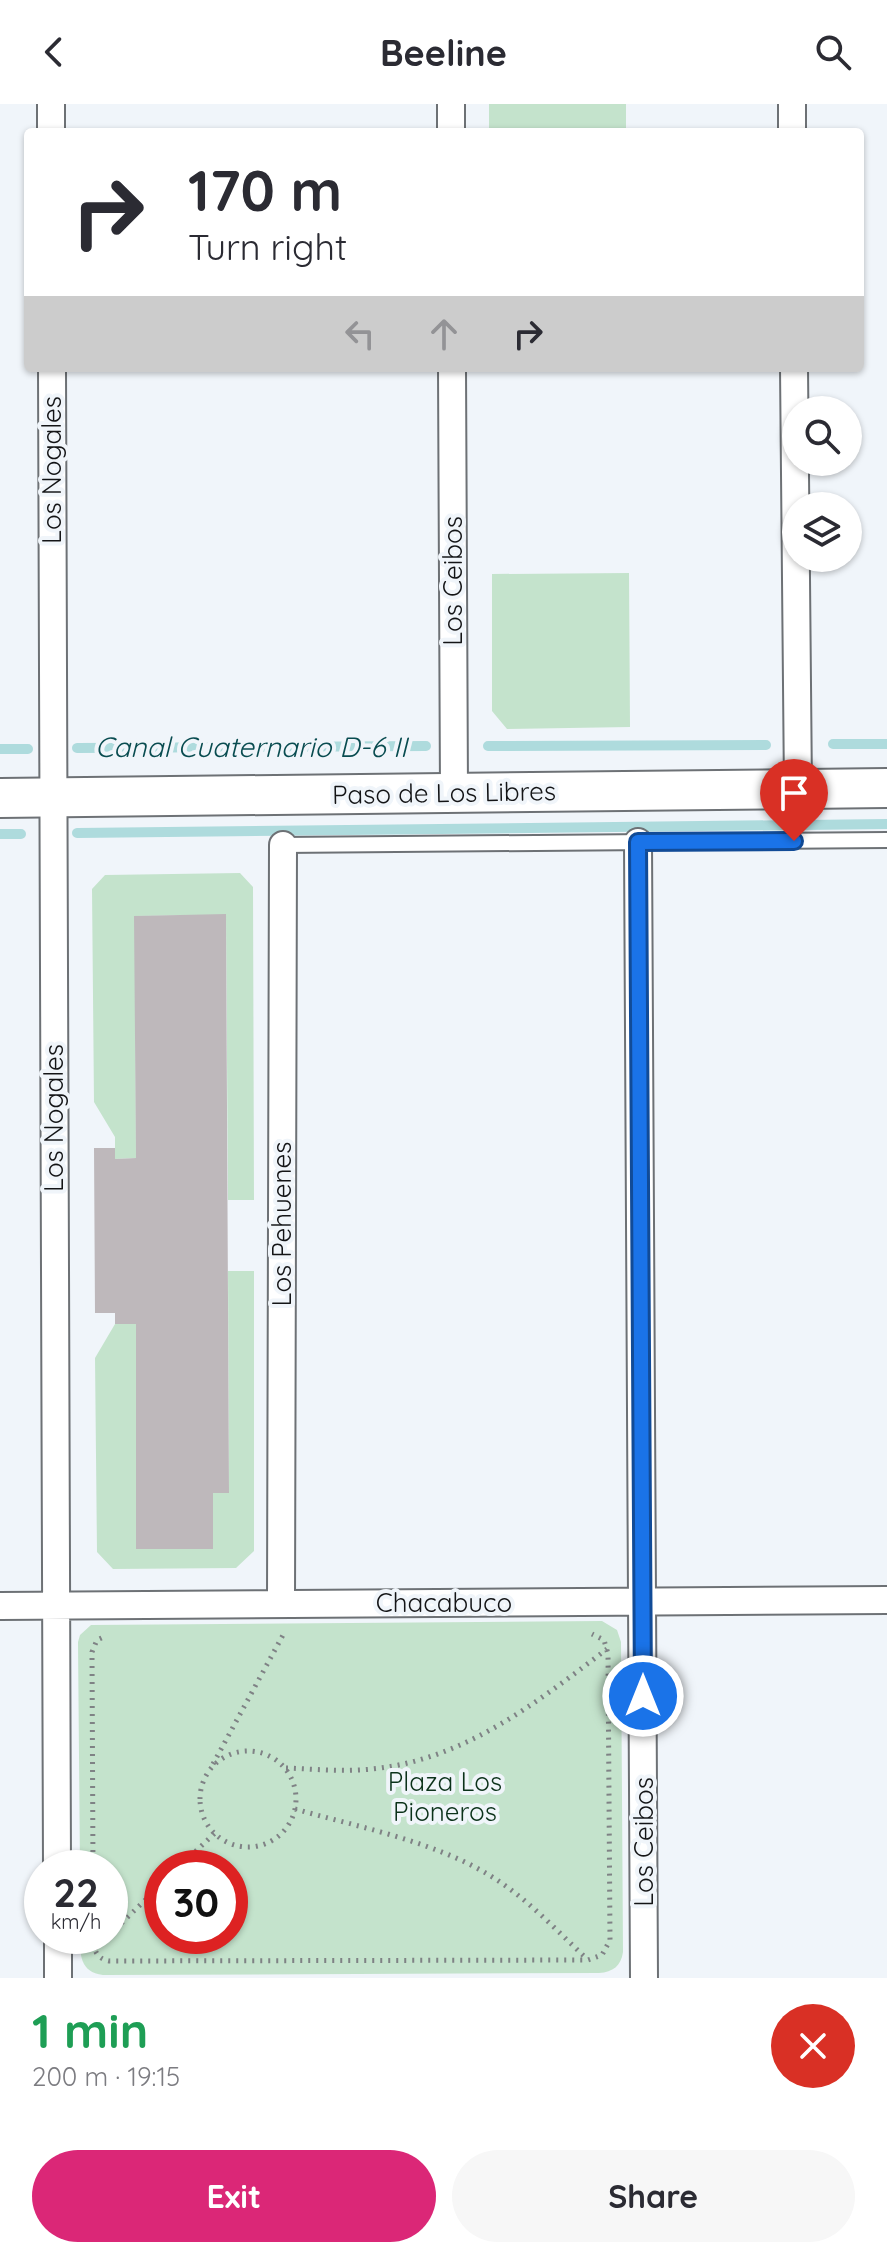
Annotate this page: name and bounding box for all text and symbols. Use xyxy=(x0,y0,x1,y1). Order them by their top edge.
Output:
icon: back xyxy=(32,30,76,74)
text: Beeline xyxy=(380,30,507,75)
icon: search xyxy=(811,30,855,74)
text: 170 m xyxy=(188,155,342,225)
icon: right xyxy=(56,160,160,264)
text: Turn right xyxy=(188,224,347,269)
icon: left xyxy=(338,312,382,356)
icon: ahead xyxy=(422,312,466,356)
icon: right xyxy=(506,312,550,356)
street label: Los Nogales xyxy=(35,396,68,544)
map controls xyxy=(782,396,862,572)
button: search xyxy=(782,396,862,476)
button: layers xyxy=(782,492,862,572)
street label: Los Ceibos xyxy=(436,516,469,646)
water label: Canal Cuaternario D-6 II xyxy=(95,729,410,764)
pin xyxy=(760,759,828,841)
icon: arrive xyxy=(772,771,816,815)
street label: Paso de Los Libres xyxy=(332,774,556,811)
street label: Los Nogales xyxy=(37,1044,70,1192)
street label: Los Pehuenes xyxy=(265,1142,298,1306)
street label: Chacabuco xyxy=(376,1586,512,1619)
position arrow xyxy=(601,1654,685,1738)
park label: Plaza Los Pioneros xyxy=(388,1765,502,1828)
street label: Los Ceibos xyxy=(627,1777,660,1907)
speed limit sign: 30 xyxy=(144,1850,248,1954)
text: 22 xyxy=(53,1867,99,1917)
text: km/h xyxy=(51,1909,101,1934)
text: 1 min xyxy=(32,2000,148,2060)
button: close xyxy=(771,2004,855,2088)
text: 200 m · 19:15 xyxy=(32,2060,180,2093)
button: Exit xyxy=(32,2150,436,2242)
button: Share xyxy=(452,2150,855,2242)

